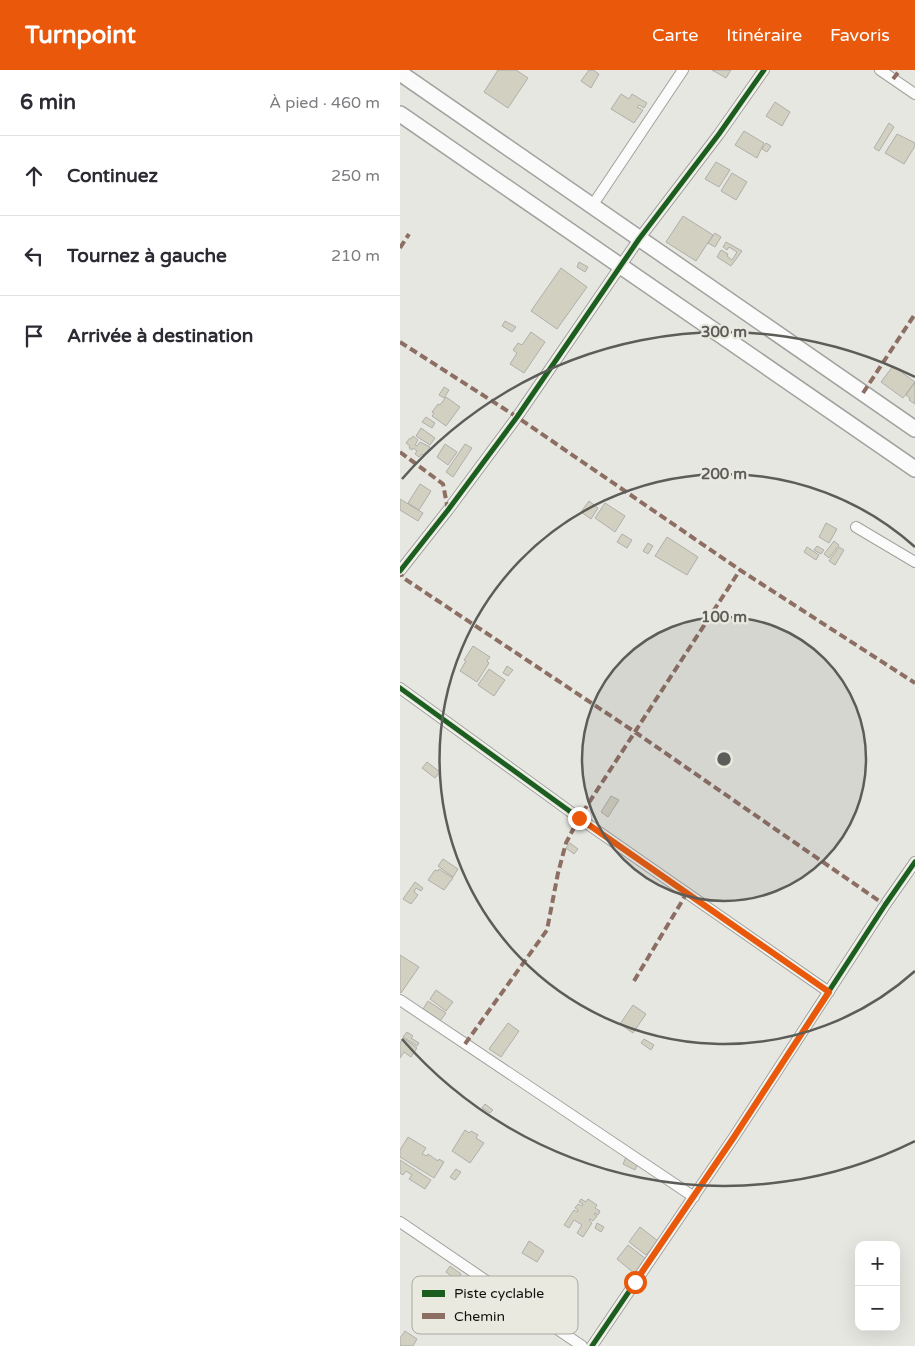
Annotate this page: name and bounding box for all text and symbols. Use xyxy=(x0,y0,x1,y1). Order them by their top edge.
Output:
text: Turnpoint xyxy=(25,21,136,50)
text: Carte xyxy=(652,24,698,46)
text: Itinéraire xyxy=(726,24,802,46)
text: Favoris xyxy=(830,24,890,46)
text: 6 min xyxy=(20,90,76,115)
text: À pied · 460 m xyxy=(269,93,380,113)
icon: ahead xyxy=(20,162,48,190)
text: Continuez xyxy=(67,165,158,187)
text: 250 m xyxy=(331,166,380,186)
icon: left xyxy=(20,242,48,270)
text: Tournez à gauche xyxy=(67,245,227,267)
text: 210 m xyxy=(331,246,380,266)
icon: arrive xyxy=(20,322,48,350)
text: 300 m xyxy=(701,323,747,341)
text: Arrivée à destination xyxy=(67,325,253,347)
text: 200 m xyxy=(701,465,747,483)
text: 100 m xyxy=(701,608,747,626)
centre of rings xyxy=(715,750,733,768)
route end xyxy=(568,807,591,830)
map controls xyxy=(855,1241,900,1331)
button: + xyxy=(855,1241,900,1286)
route start xyxy=(624,1271,647,1294)
legend xyxy=(412,1276,578,1334)
text: Piste cyclable xyxy=(454,1285,544,1302)
button: − xyxy=(855,1286,900,1331)
text: Chemin xyxy=(454,1308,505,1325)

